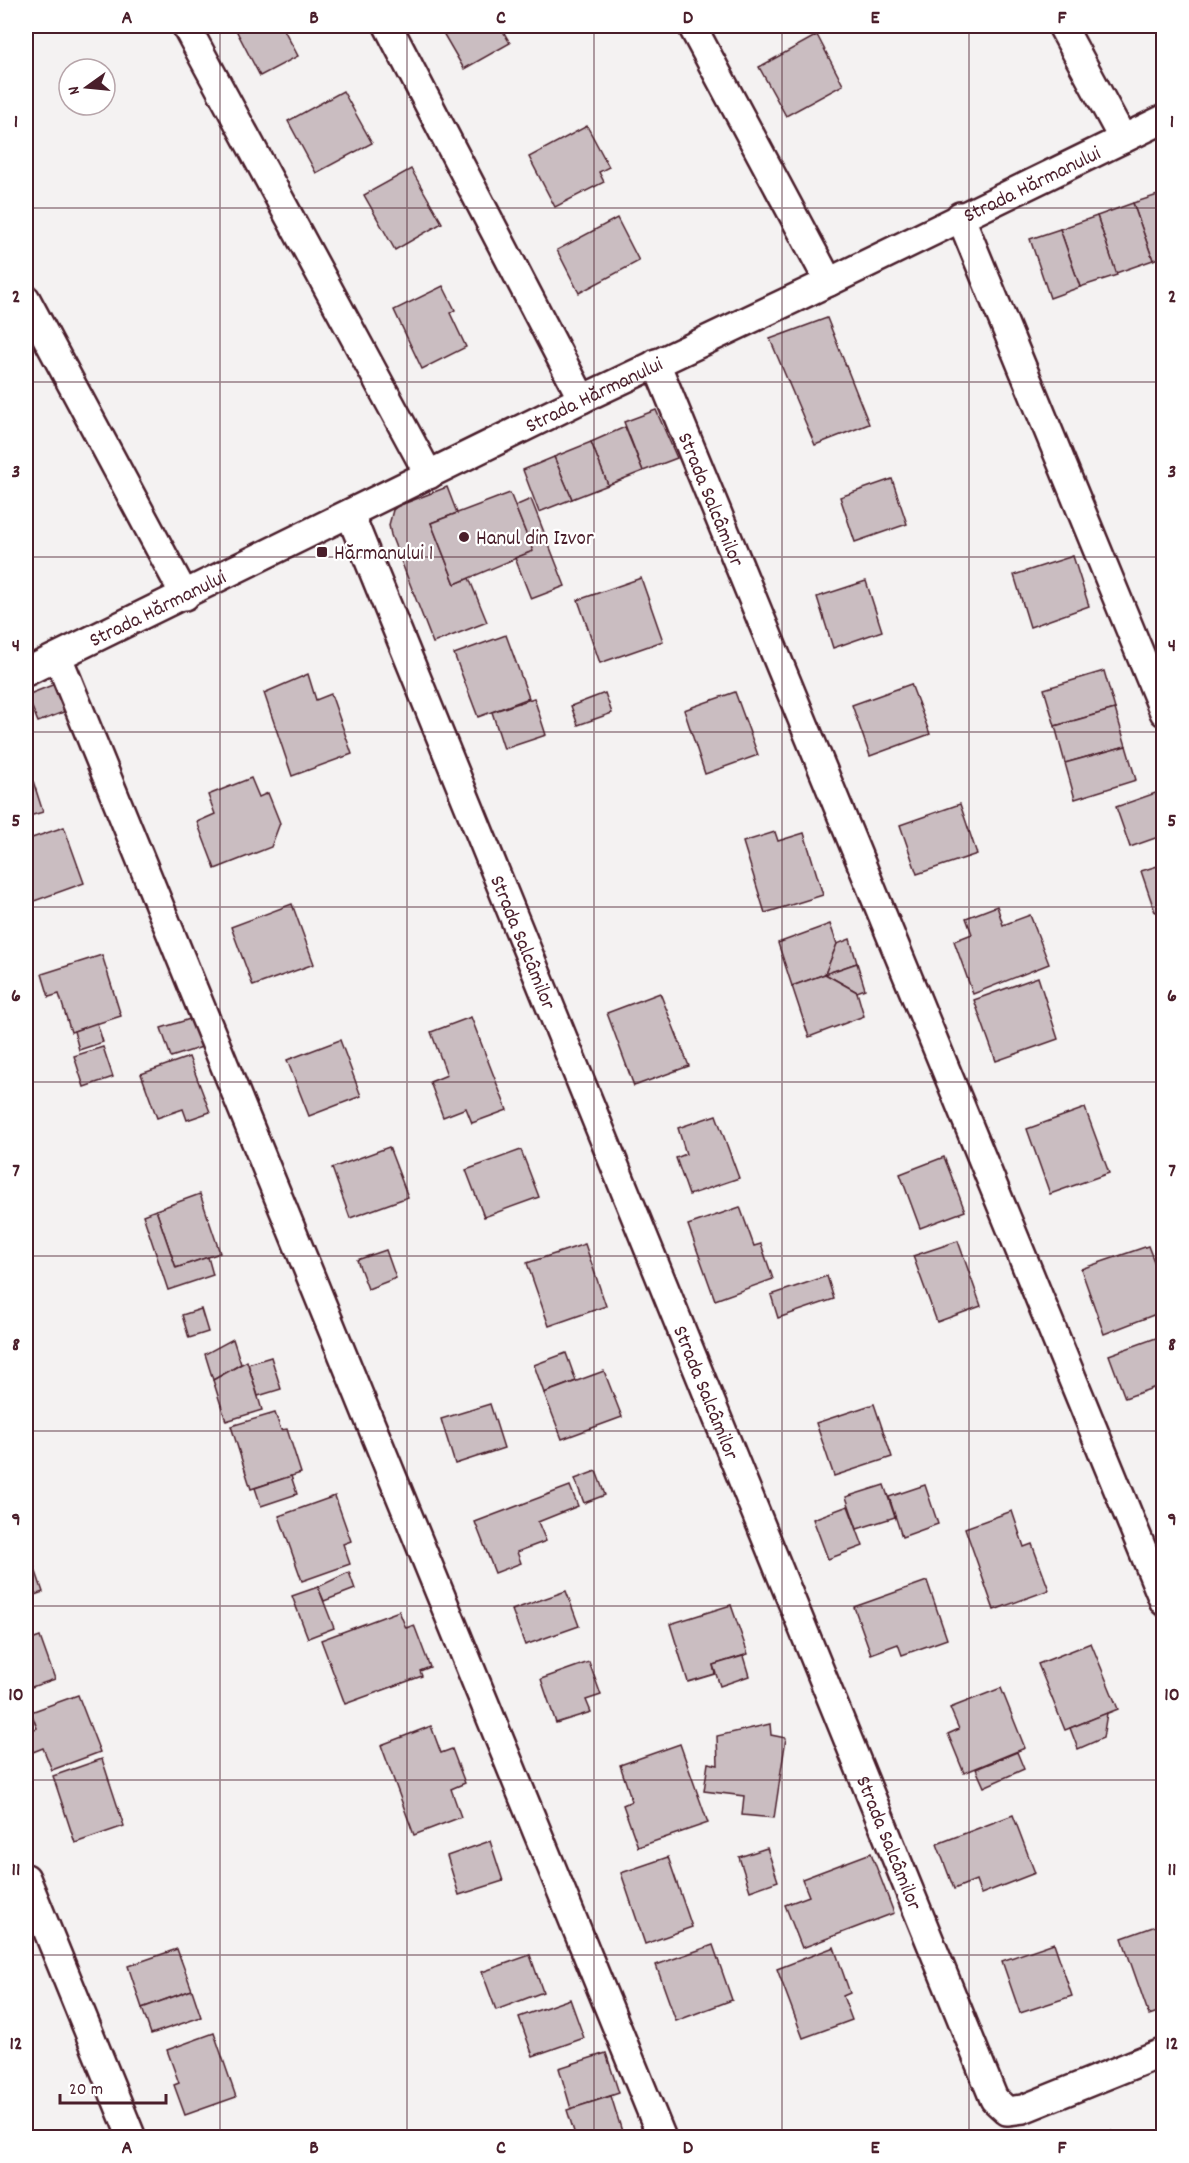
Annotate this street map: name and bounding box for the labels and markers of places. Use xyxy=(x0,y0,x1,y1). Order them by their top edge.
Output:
place label: Hanul din Izvor xyxy=(476,525,594,555)
marker: Hanul din Izvor xyxy=(457,530,471,544)
place label: Hărmanului 1 xyxy=(334,540,433,570)
marker: Hărmanului 1 xyxy=(315,545,329,559)

